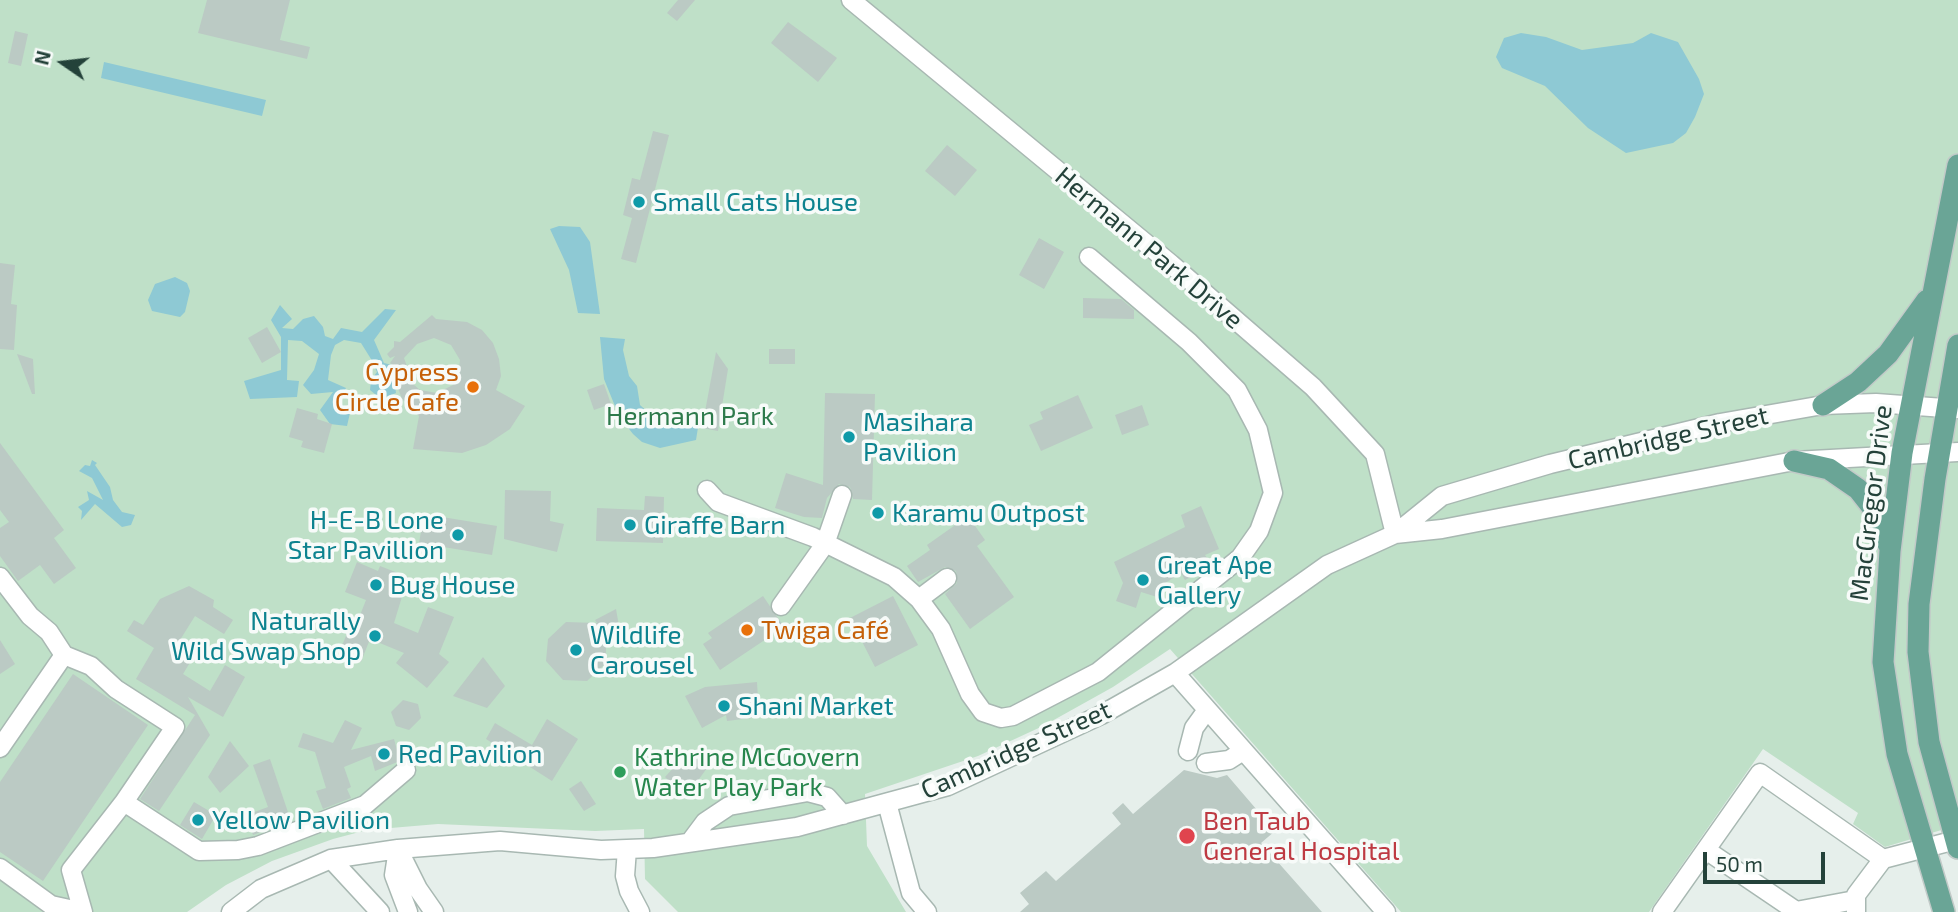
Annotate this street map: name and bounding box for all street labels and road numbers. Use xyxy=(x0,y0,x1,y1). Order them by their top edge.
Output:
street label: Hermann Park Drive xyxy=(1049,160,1249,336)
street label: Cambridge Street xyxy=(1565,400,1771,476)
street label: MacGregor Drive xyxy=(1843,403,1899,603)
street label: Cambridge Street xyxy=(916,694,1116,806)

